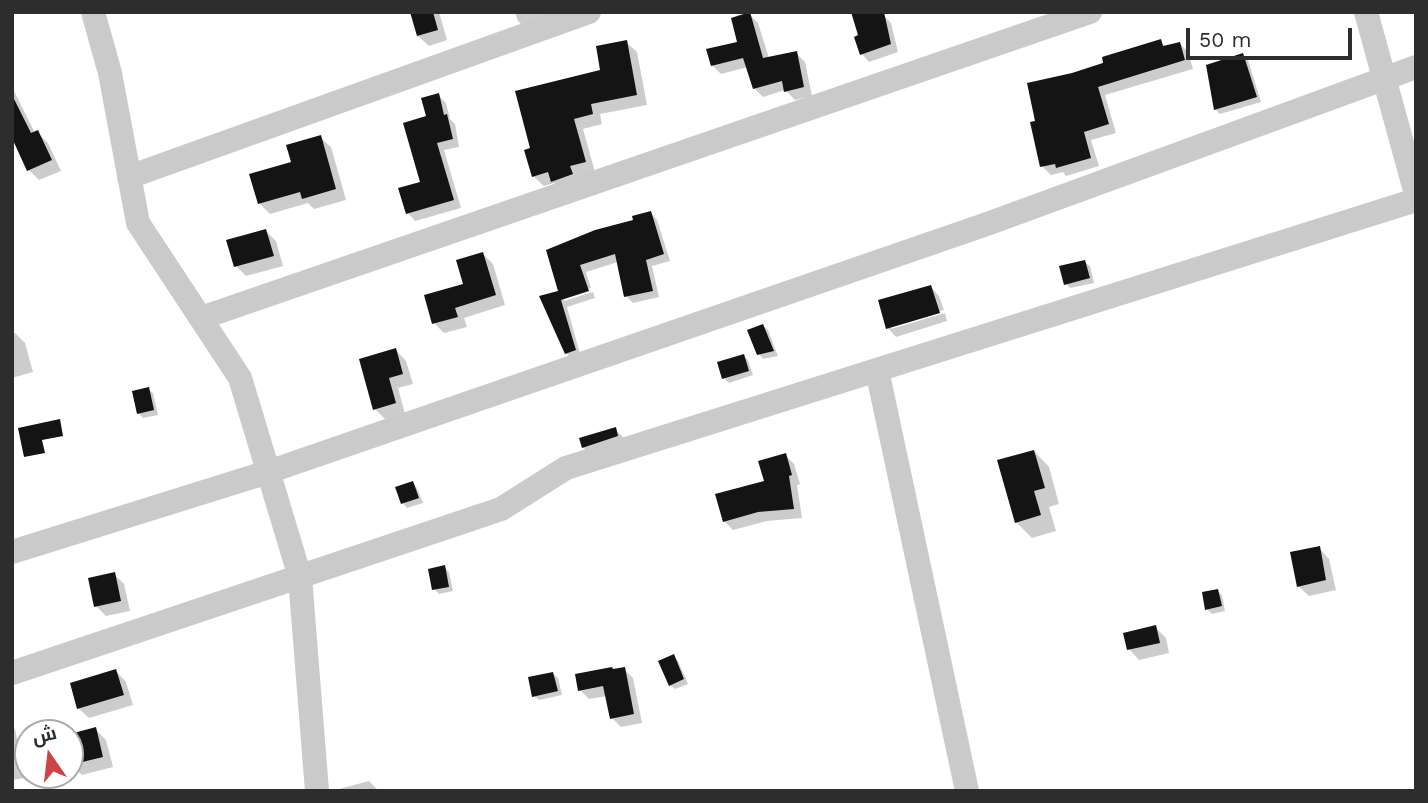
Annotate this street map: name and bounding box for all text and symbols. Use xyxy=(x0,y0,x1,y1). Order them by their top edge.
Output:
scale bar xyxy=(1190,14,1356,58)
text: 50 m xyxy=(1199,27,1251,52)
north arrow xyxy=(14,719,84,789)
text: ش xyxy=(30,721,59,749)

